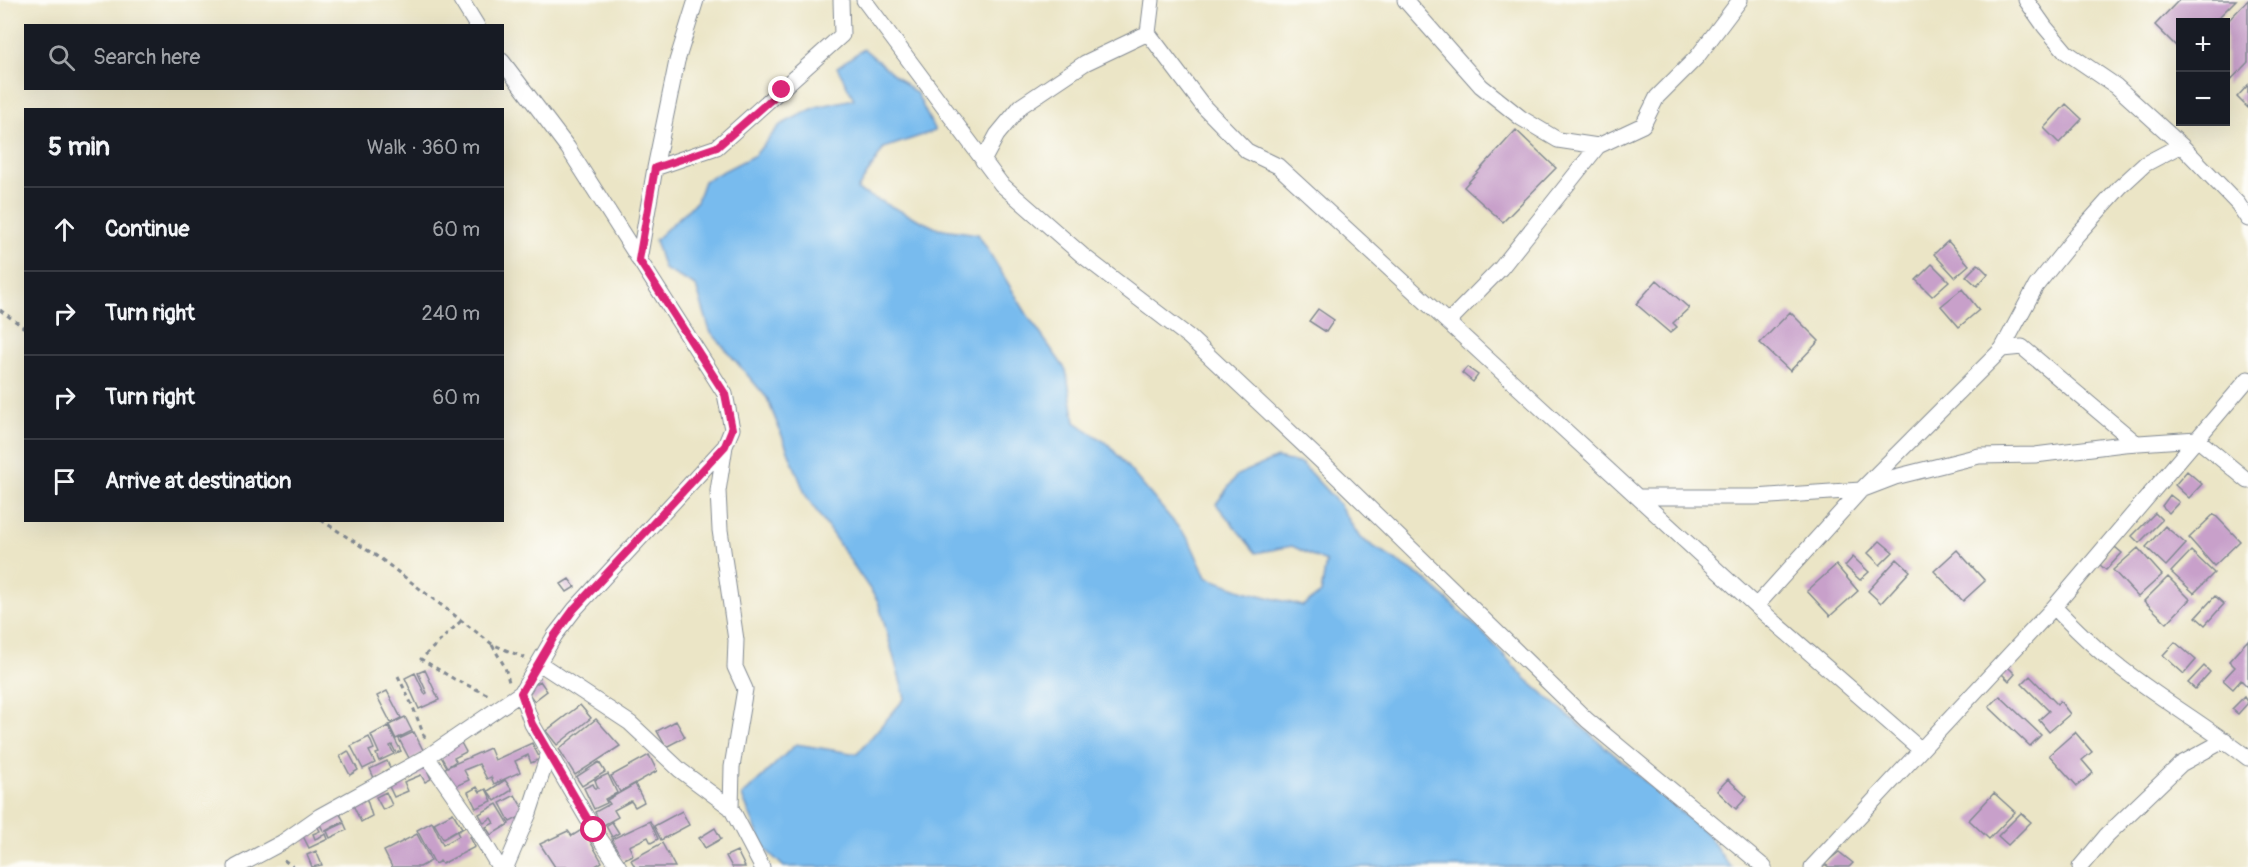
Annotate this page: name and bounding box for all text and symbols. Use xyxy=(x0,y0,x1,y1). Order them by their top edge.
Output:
map controls xyxy=(2176,18,2230,126)
button: + xyxy=(2176,18,2230,72)
search box xyxy=(24,24,504,90)
icon: search xyxy=(45,41,78,74)
text: Search here xyxy=(93,43,200,71)
button: − xyxy=(2176,72,2230,126)
route end xyxy=(768,76,794,102)
text: 5 min xyxy=(48,131,110,163)
text: Walk · 360 m xyxy=(367,135,480,160)
icon: ahead xyxy=(48,213,81,246)
text: Continue xyxy=(105,215,189,243)
text: 60 m xyxy=(433,217,480,242)
icon: right xyxy=(48,297,81,330)
text: Turn right xyxy=(105,299,195,327)
text: 240 m xyxy=(421,301,480,326)
icon: right xyxy=(48,381,81,414)
text: Turn right xyxy=(105,383,195,411)
text: 60 m xyxy=(433,385,480,410)
icon: arrive xyxy=(48,465,81,498)
text: Arrive at destination xyxy=(105,467,291,495)
route start xyxy=(580,816,606,842)

